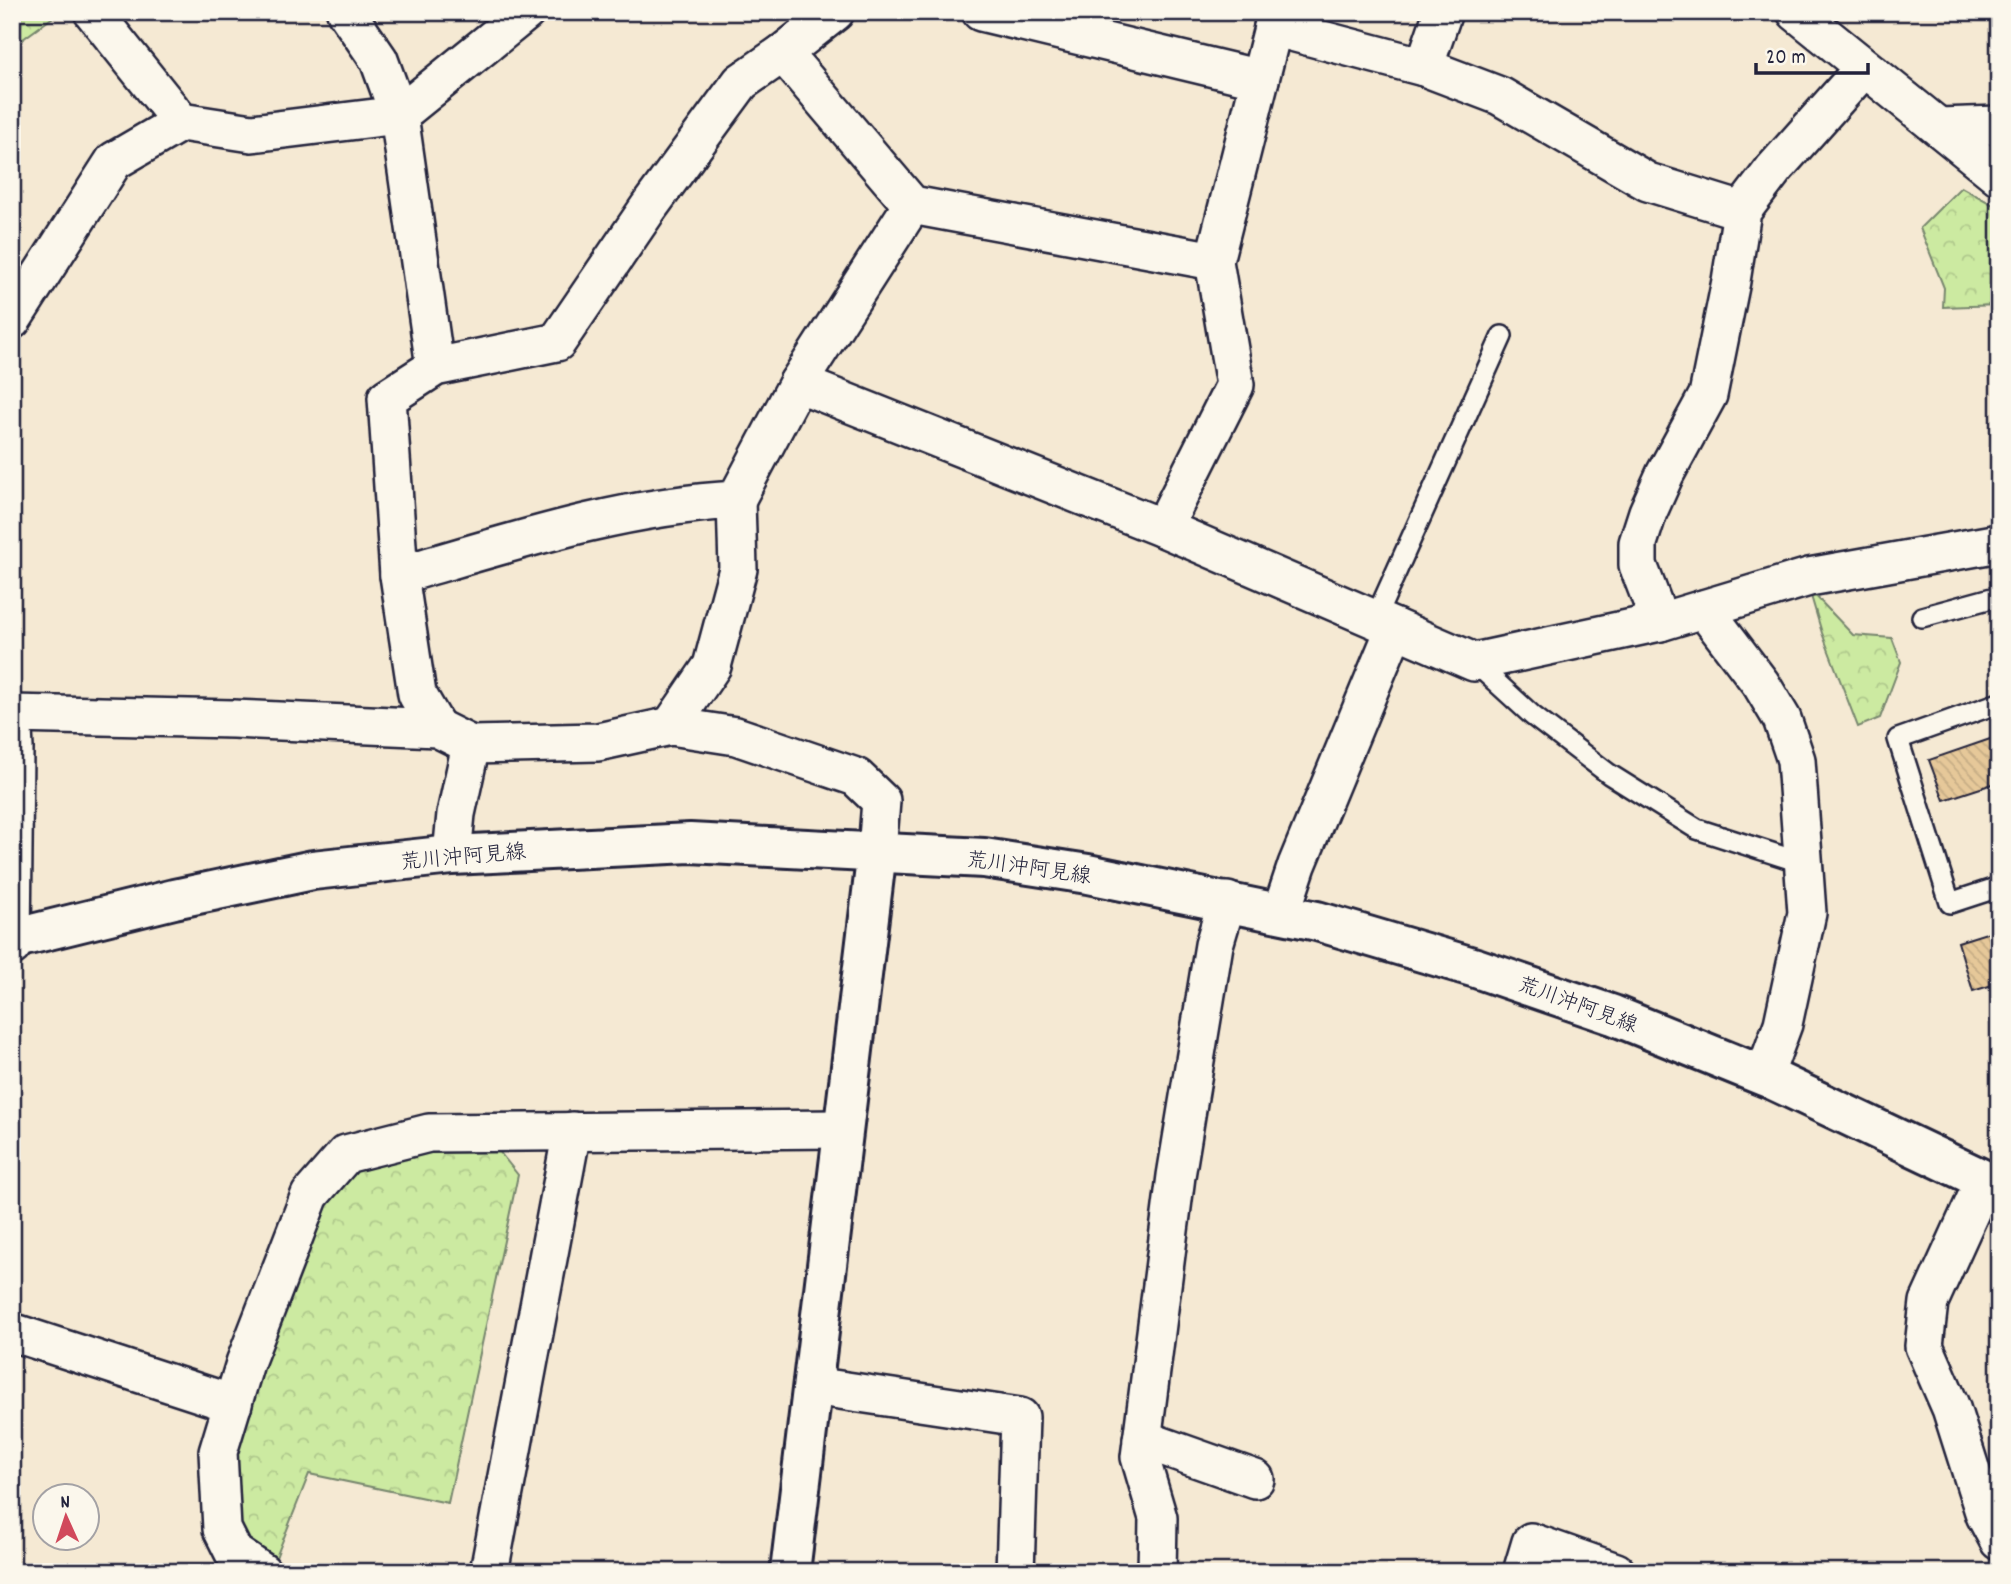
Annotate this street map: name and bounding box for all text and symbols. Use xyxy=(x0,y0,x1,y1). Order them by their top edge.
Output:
scale bar xyxy=(1756,32,1868,76)
text: 20 m xyxy=(1766,44,1806,74)
street label: 荒川沖阿見線 xyxy=(399,839,527,879)
street label: 荒川沖阿見線 xyxy=(964,846,1093,894)
street label: 荒川沖阿見線 xyxy=(1513,971,1641,1042)
north arrow xyxy=(32,1482,102,1552)
text: N xyxy=(60,1490,71,1517)

